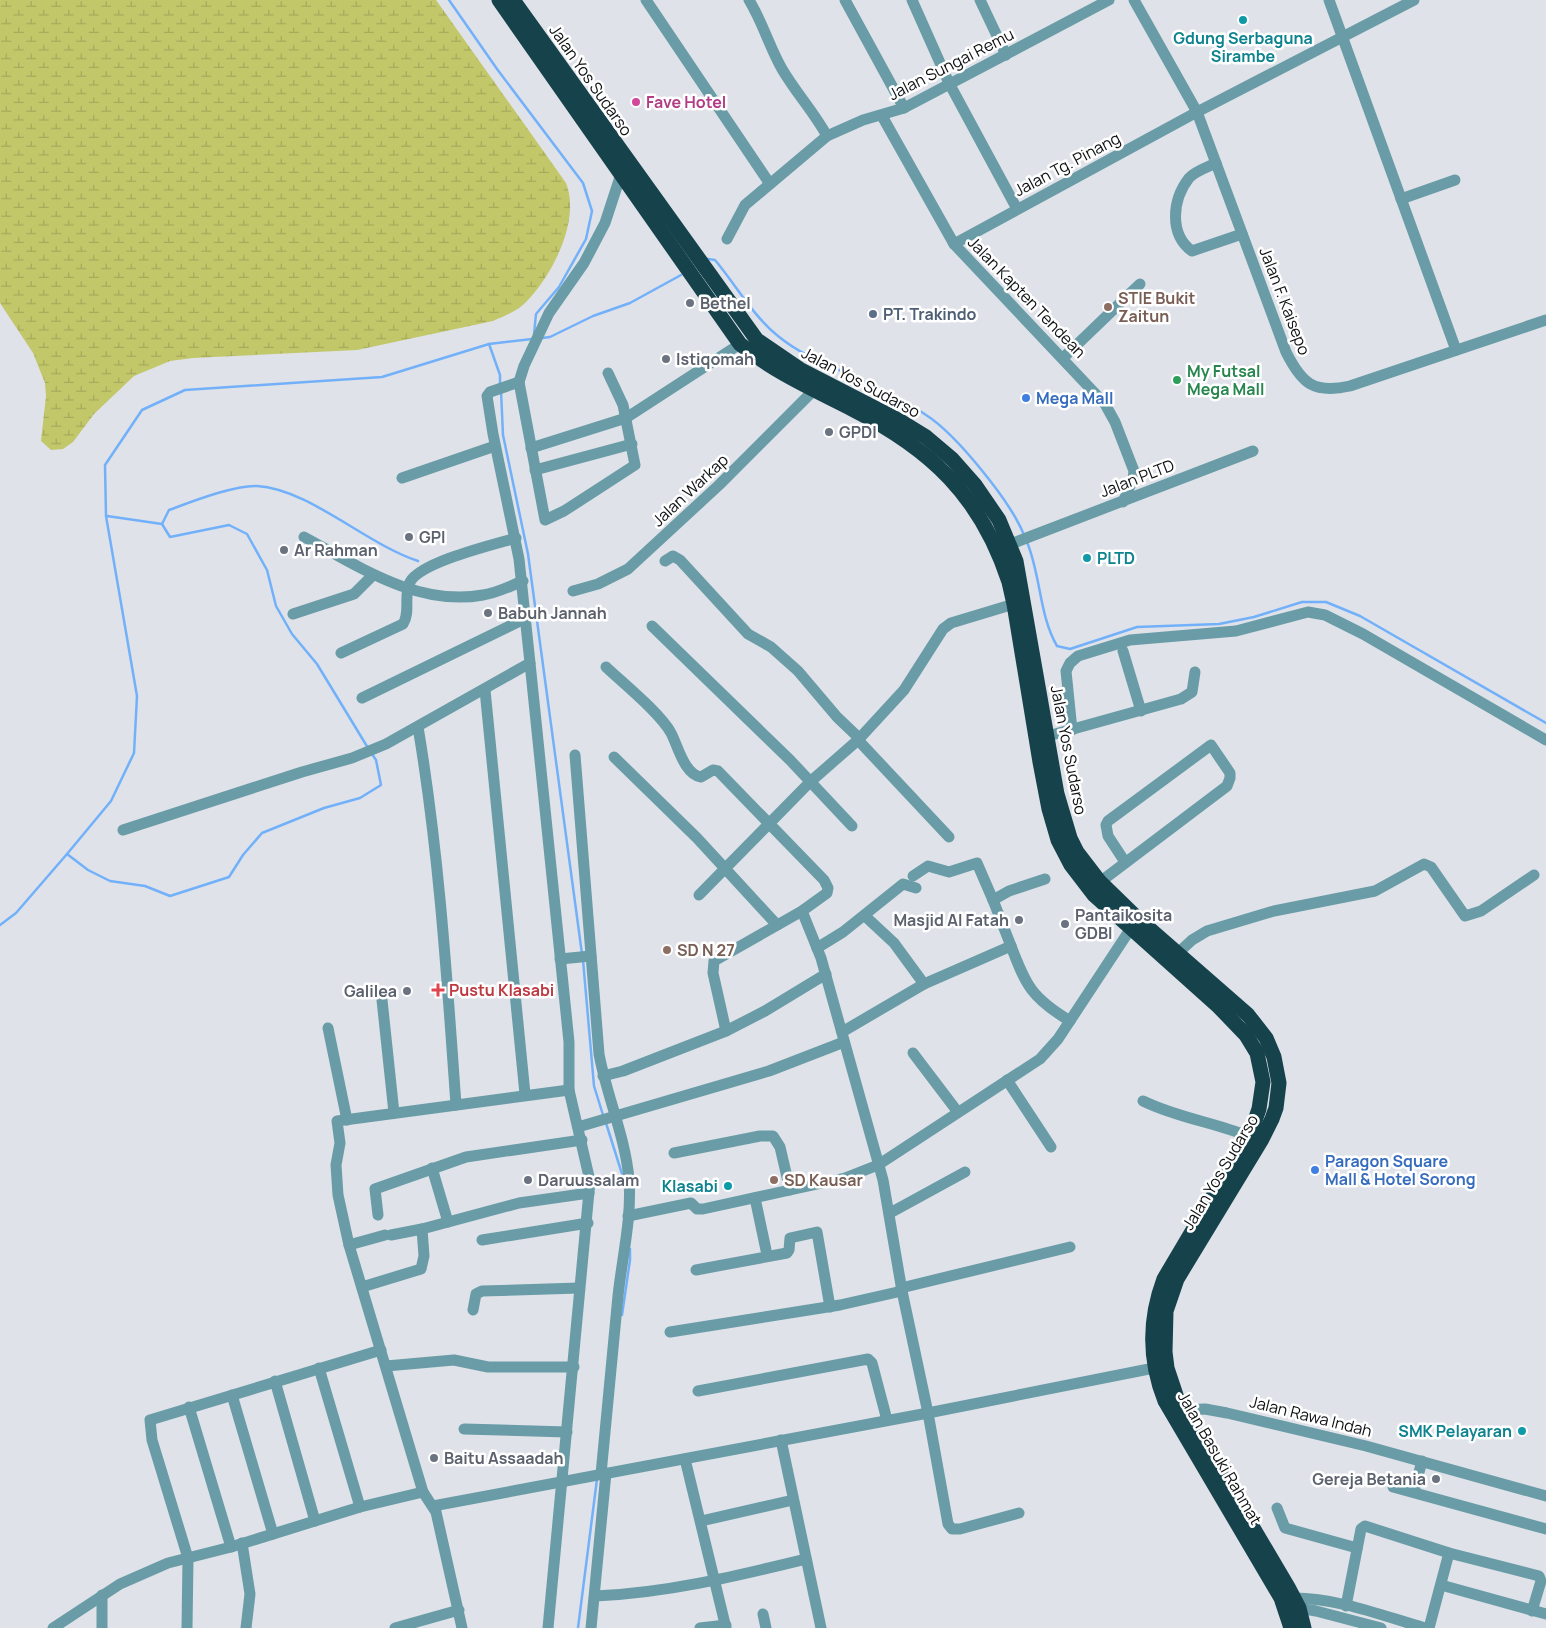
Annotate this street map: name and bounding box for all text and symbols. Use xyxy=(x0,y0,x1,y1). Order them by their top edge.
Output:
marker: Gdung Serbaguna Sirambe xyxy=(1237,14,1249,26)
street label: Jalan Yos Sudarso xyxy=(544,20,638,140)
street label: Jalan Sungai Remu xyxy=(884,23,1018,105)
place label: Gdung Serbaguna Sirambe xyxy=(1173,27,1313,67)
place label: Fave Hotel xyxy=(646,91,726,113)
marker: Fave Hotel xyxy=(630,96,642,108)
street label: Jalan Tg. Pinang xyxy=(1010,127,1124,201)
street label: Jalan Kapten Tendean xyxy=(963,231,1091,363)
street label: Jalan F. Kaisepo xyxy=(1254,244,1316,358)
place label: STIE Bukit Zaitun xyxy=(1118,287,1195,327)
place label: Bethel xyxy=(700,292,751,314)
marker: Bethel xyxy=(684,297,696,309)
marker: STIE Bukit Zaitun xyxy=(1102,301,1114,313)
place label: PT. Trakindo xyxy=(883,303,977,325)
marker: PT. Trakindo xyxy=(867,308,879,320)
street label: Jalan Yos Sudarso xyxy=(798,341,924,423)
place label: Istiqomah xyxy=(676,348,754,370)
marker: Istiqomah xyxy=(660,353,672,365)
place label: My Futsal Mega Mall xyxy=(1187,360,1264,400)
marker: My Futsal Mega Mall xyxy=(1171,374,1183,386)
place label: Mega Mall xyxy=(1036,387,1113,409)
marker: Mega Mall xyxy=(1020,392,1032,404)
place label: GPDI xyxy=(839,421,877,443)
marker: GPDI xyxy=(823,426,835,438)
street label: Jalan Warkap xyxy=(647,449,733,531)
street label: Jalan PLTD xyxy=(1097,454,1178,502)
place label: GPI xyxy=(419,526,445,548)
marker: GPI xyxy=(403,531,415,543)
place label: Ar Rahman xyxy=(294,539,378,561)
marker: Ar Rahman xyxy=(278,544,290,556)
place label: PLTD xyxy=(1097,547,1135,569)
marker: PLTD xyxy=(1081,552,1093,564)
place label: Babuh Jannah xyxy=(498,602,607,624)
marker: Babuh Jannah xyxy=(482,607,494,619)
street label: Jalan Yos Sudarso xyxy=(1046,683,1092,817)
place label: Pantaikosita GDBI xyxy=(1075,904,1172,944)
place label: Masjid Al Fatah xyxy=(893,909,1009,931)
marker: Masjid Al Fatah xyxy=(1013,914,1025,926)
marker: Pantaikosita GDBI xyxy=(1059,918,1071,930)
place label: SD N 27 xyxy=(677,939,735,961)
marker: SD N 27 xyxy=(661,944,673,956)
place label: Pustu Klasabi xyxy=(449,979,554,1001)
place label: Galilea xyxy=(344,980,397,1002)
marker: Pustu Klasabi xyxy=(431,983,445,997)
marker: Galilea xyxy=(401,985,413,997)
street label: Jalan Yos Sudarso xyxy=(1177,1110,1263,1234)
place label: Paragon Square Mall & Hotel Sorong xyxy=(1325,1150,1476,1190)
marker: Paragon Square Mall & Hotel Sorong xyxy=(1309,1164,1321,1176)
place label: Daruussalam xyxy=(538,1169,639,1191)
place label: SD Kausar xyxy=(784,1169,863,1191)
marker: Daruussalam xyxy=(522,1174,534,1186)
marker: SD Kausar xyxy=(768,1174,780,1186)
place label: Klasabi xyxy=(662,1175,718,1197)
marker: Klasabi xyxy=(722,1180,734,1192)
street label: Jalan Basuki Rahmat xyxy=(1173,1387,1267,1529)
street label: Jalan Rawa Indah xyxy=(1248,1390,1374,1442)
place label: SMK Pelayaran xyxy=(1398,1420,1512,1442)
marker: SMK Pelayaran xyxy=(1516,1425,1528,1437)
place label: Baitu Assaadah xyxy=(444,1447,564,1469)
marker: Baitu Assaadah xyxy=(428,1452,440,1464)
place label: Gereja Betania xyxy=(1312,1468,1426,1490)
marker: Gereja Betania xyxy=(1430,1473,1442,1485)

